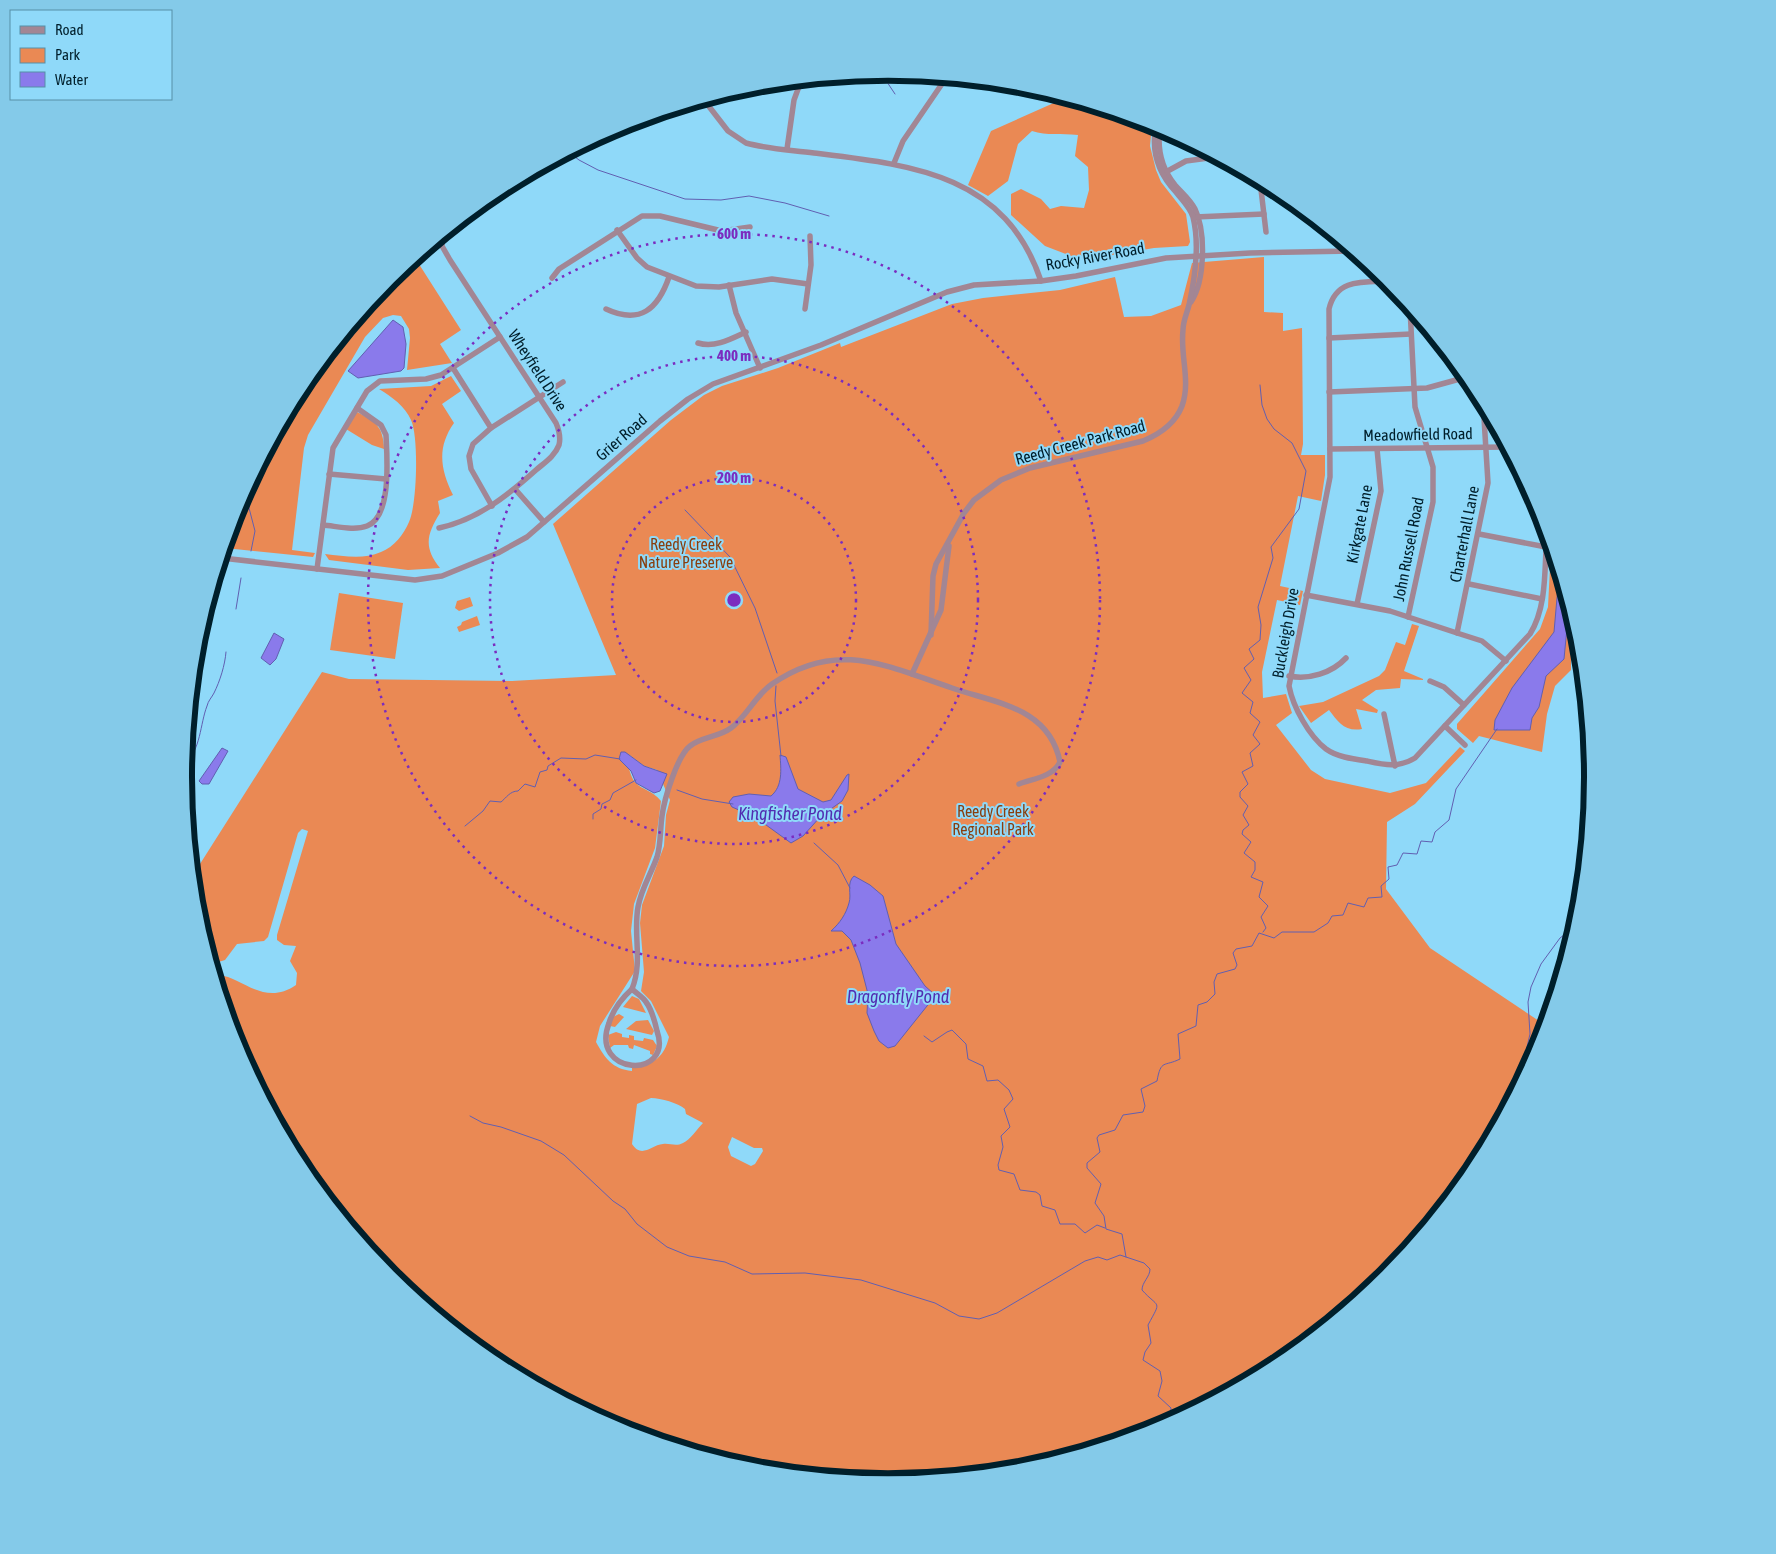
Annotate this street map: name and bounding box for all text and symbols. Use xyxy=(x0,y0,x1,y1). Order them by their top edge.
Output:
legend xyxy=(10,10,172,100)
text: Road xyxy=(55,21,84,38)
text: Park xyxy=(55,46,80,63)
text: Water xyxy=(55,71,88,88)
text: 600 m xyxy=(717,225,751,242)
street label: Rocky River Road xyxy=(1044,238,1146,275)
street label: Wheyfield Drive xyxy=(504,326,571,415)
text: 400 m xyxy=(716,347,751,364)
street label: Grier Road xyxy=(592,410,650,464)
street label: Reedy Creek Park Road xyxy=(1013,416,1147,469)
street label: Meadowfield Road xyxy=(1363,424,1473,444)
text: 200 m xyxy=(717,469,751,486)
street label: Kirkgate Lane xyxy=(1343,483,1376,565)
street label: Charterhall Lane xyxy=(1446,484,1482,584)
street label: John Russell Road xyxy=(1389,495,1427,603)
park label: Reedy Creek Nature Preserve xyxy=(639,535,733,571)
street label: Buckleigh Drive xyxy=(1268,587,1303,680)
centre of rings xyxy=(725,591,743,609)
park label: Reedy Creek Regional Park xyxy=(952,802,1034,839)
water label: Kingfisher Pond xyxy=(738,803,842,824)
water label: Dragonfly Pond xyxy=(847,986,950,1007)

